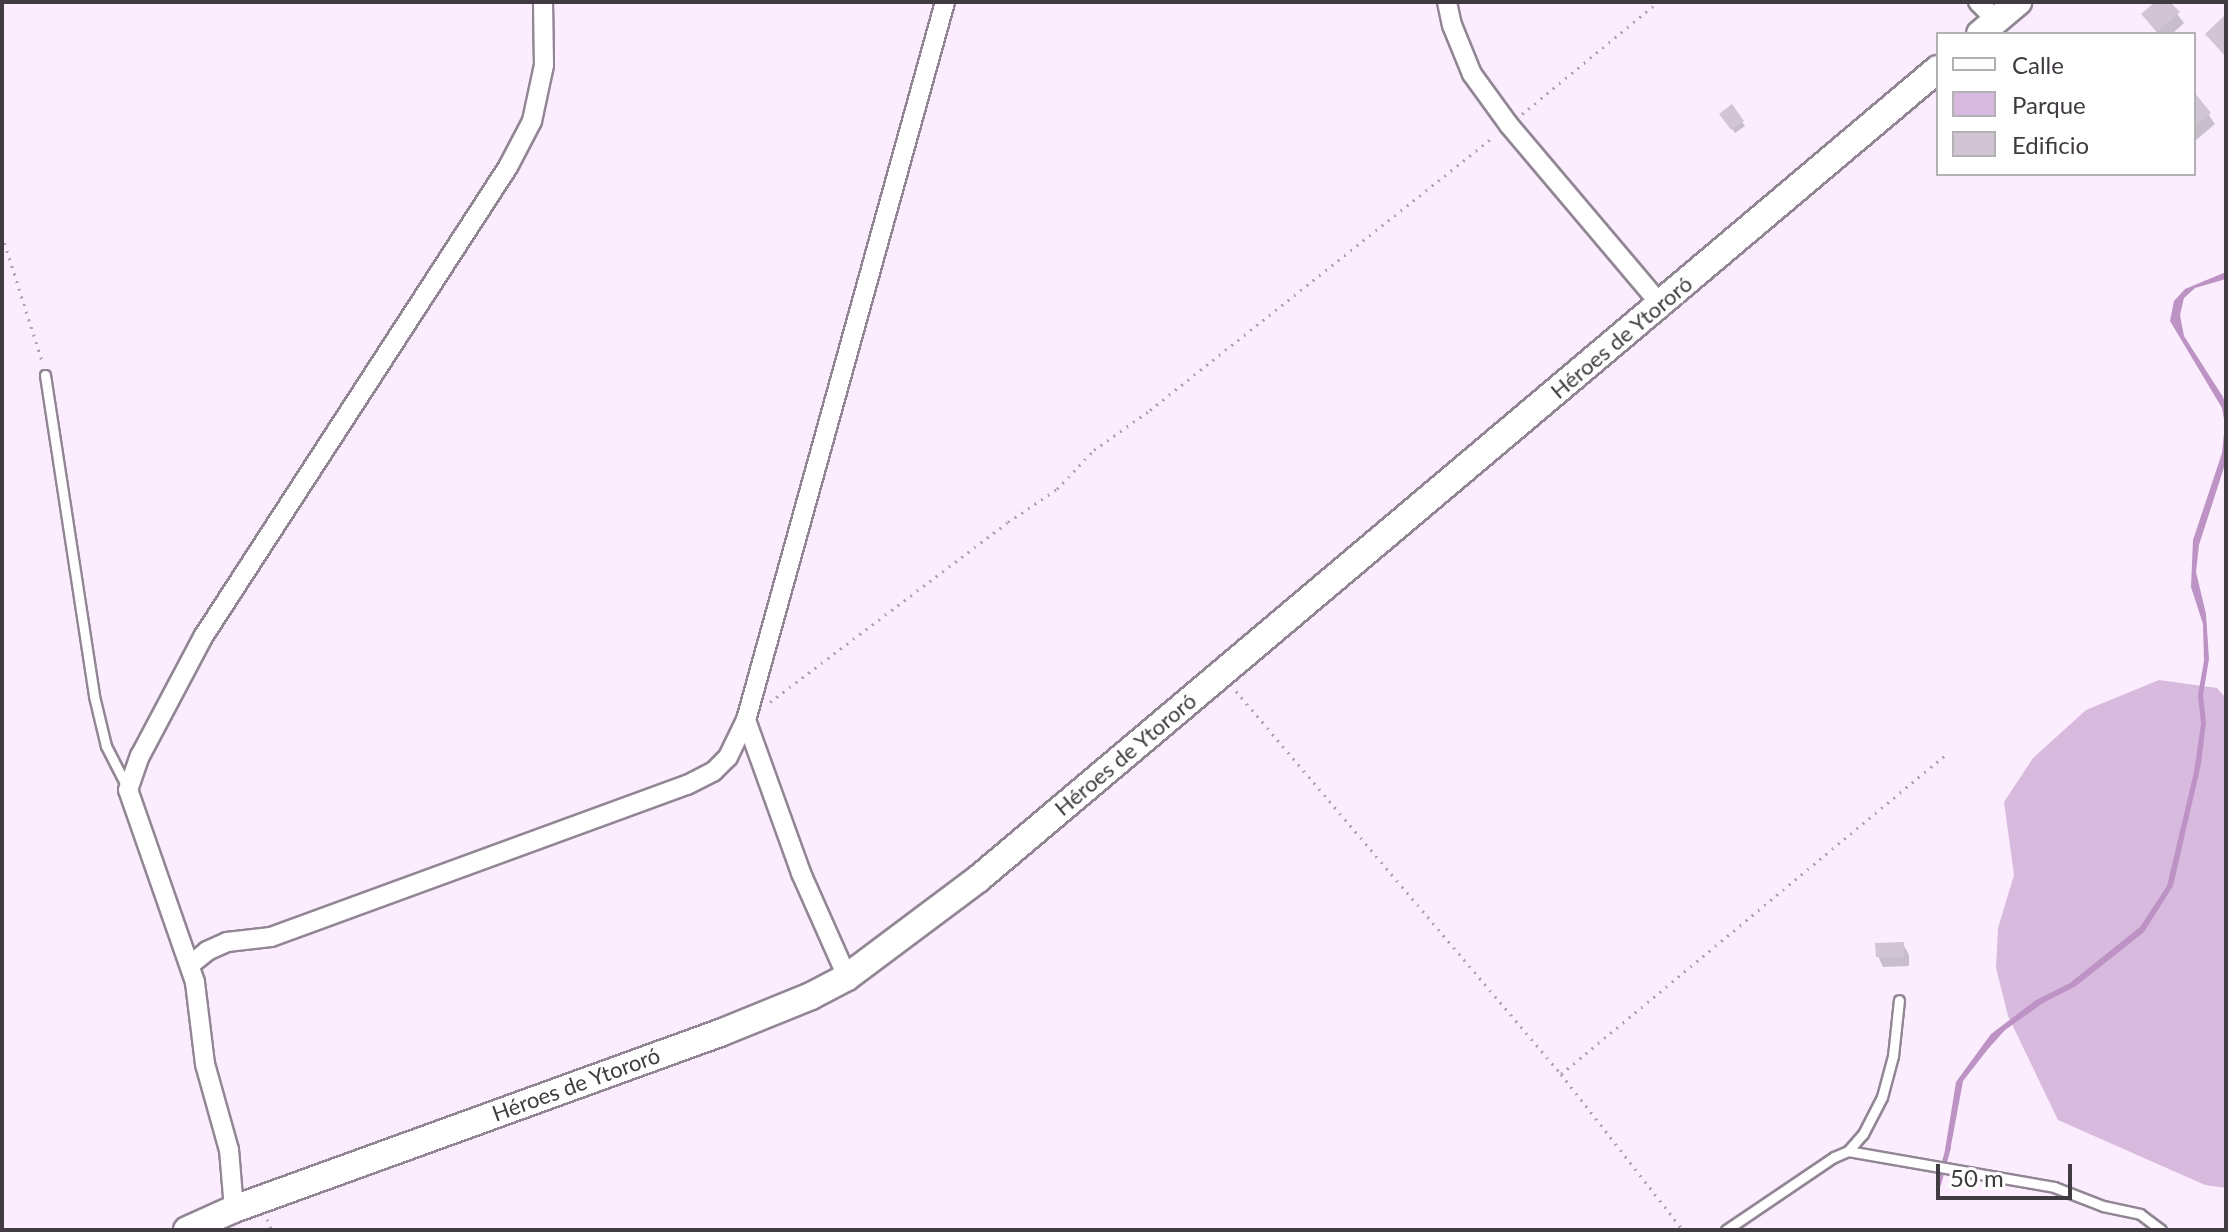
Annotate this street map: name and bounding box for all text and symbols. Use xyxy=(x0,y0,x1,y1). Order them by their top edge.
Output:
legend xyxy=(1936,32,2196,176)
text: Calle xyxy=(2012,50,2064,79)
text: Parque xyxy=(2012,90,2086,119)
text: Edificio xyxy=(2012,130,2089,159)
street label: Héroes de Ytororó xyxy=(1545,270,1697,404)
street label: Héroes de Ytororó xyxy=(1049,687,1201,821)
street label: Héroes de Ytororó xyxy=(488,1041,664,1127)
scale bar xyxy=(1940,1148,2076,1198)
text: 50 m xyxy=(1950,1163,2004,1192)

